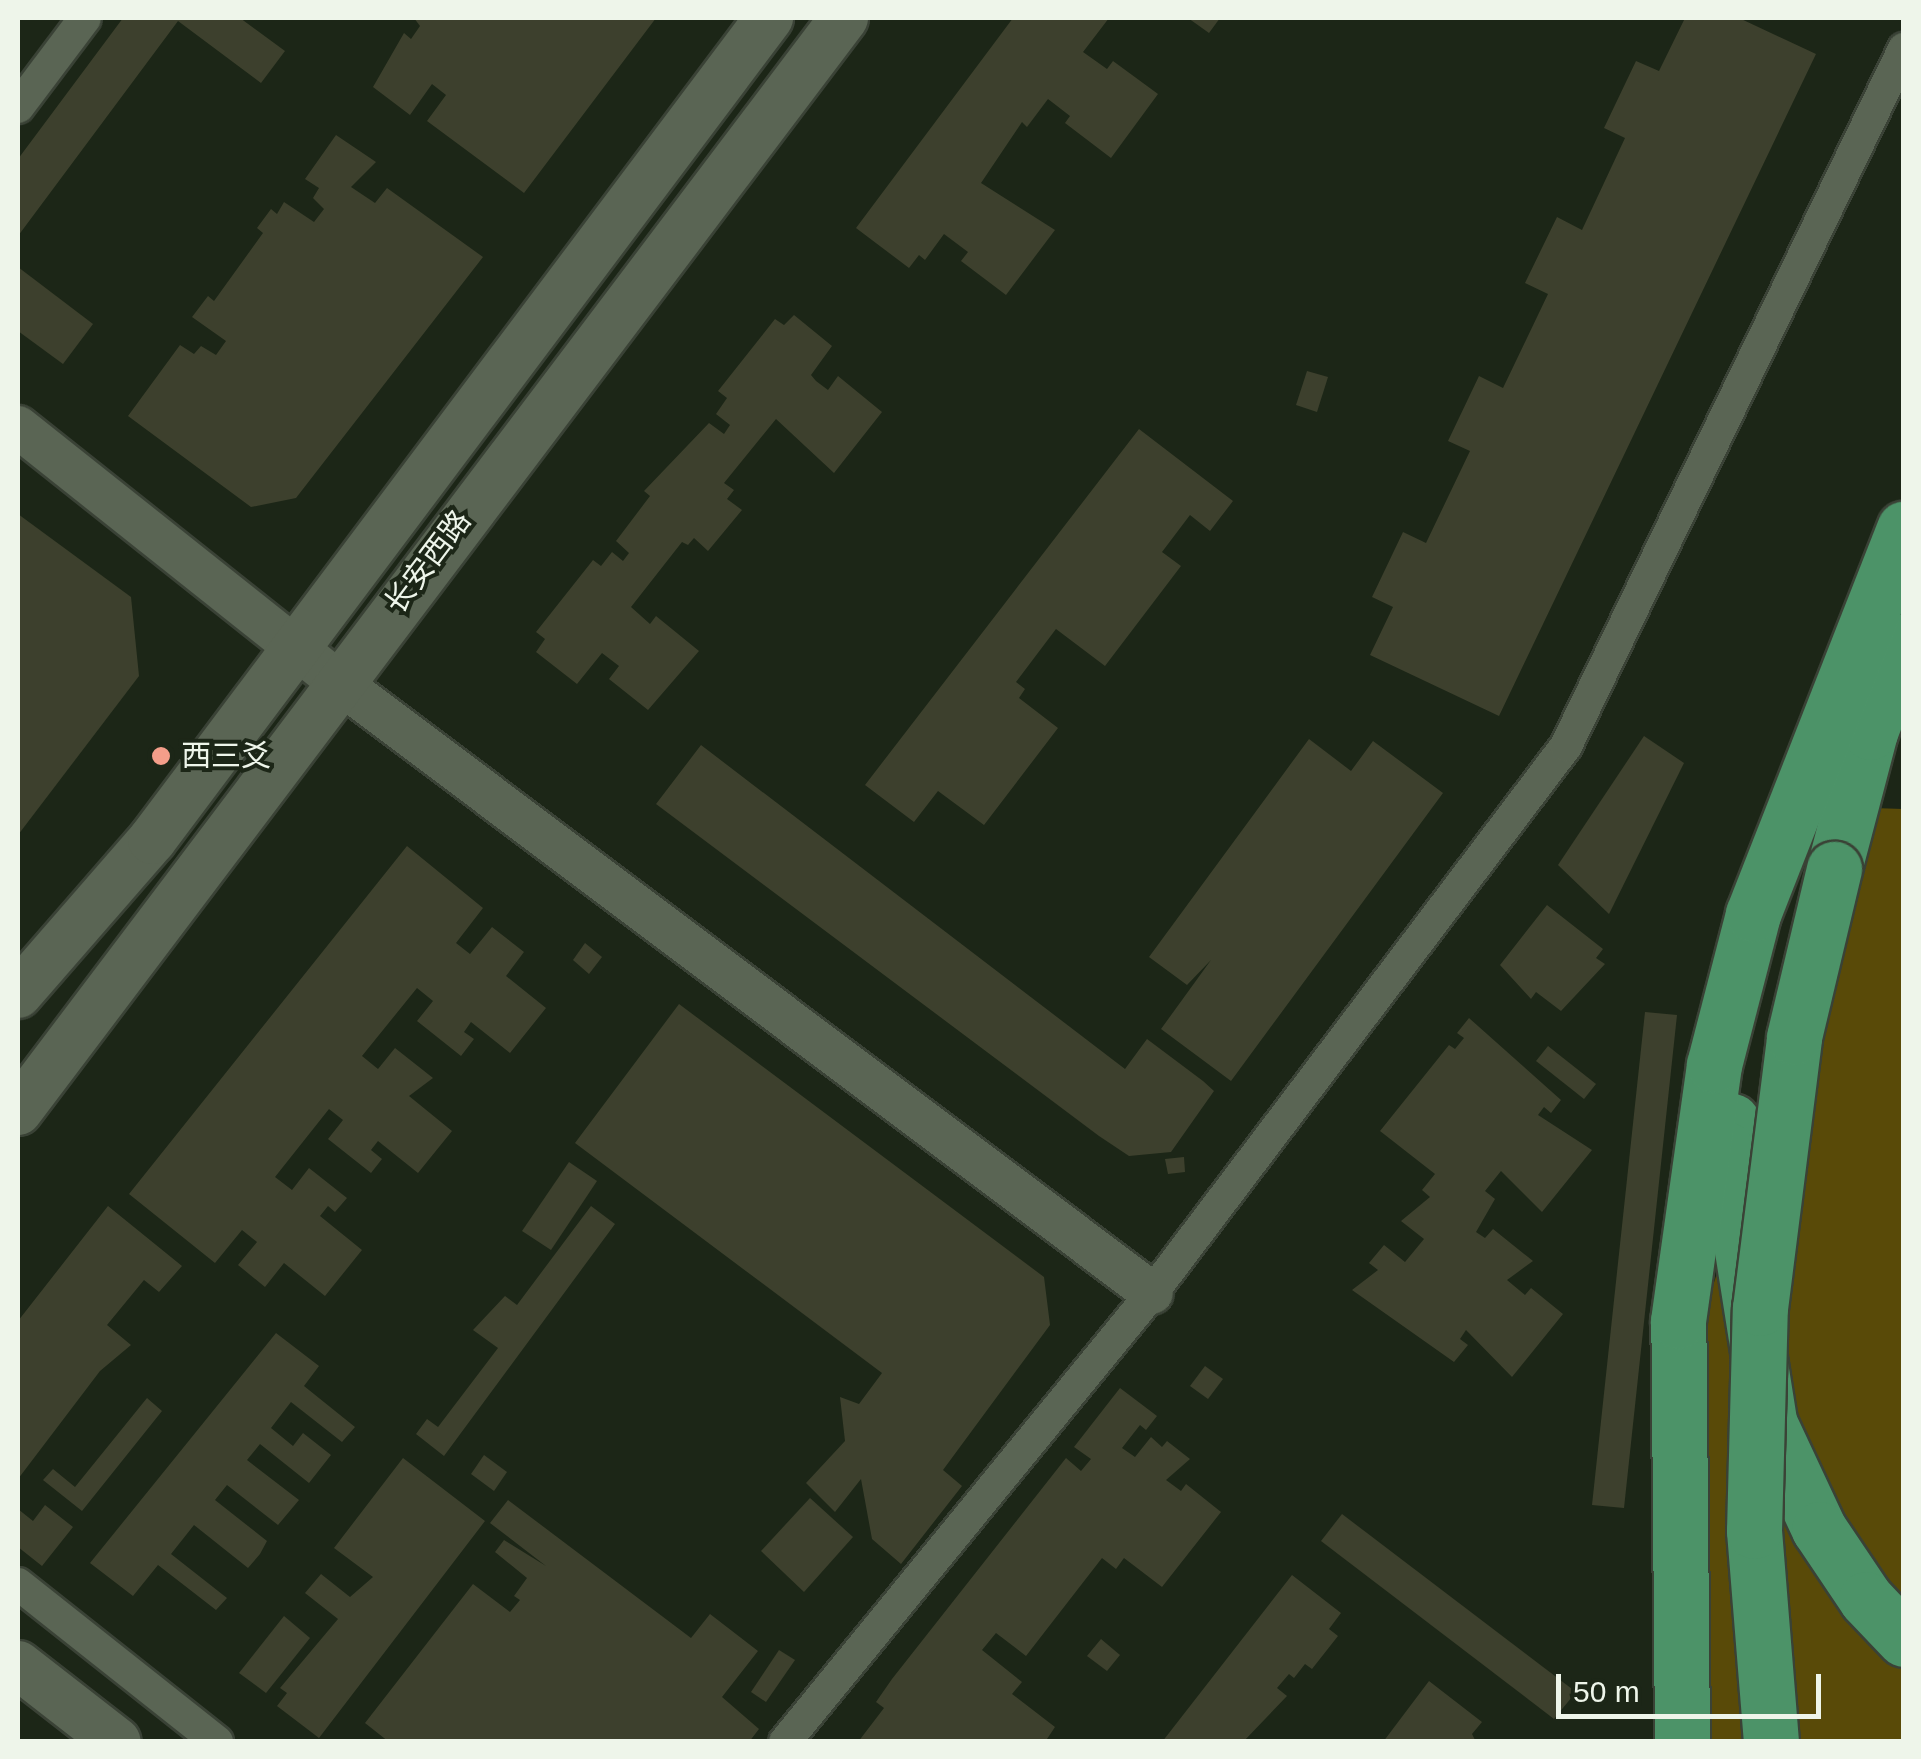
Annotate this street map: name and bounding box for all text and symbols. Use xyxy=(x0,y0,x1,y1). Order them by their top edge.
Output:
street label: 长安西路 xyxy=(378,503,478,621)
place label: 西三爻 xyxy=(181,738,271,774)
marker: 西三爻 xyxy=(150,745,172,767)
scale bar xyxy=(1561,1654,1826,1716)
text: 50 m xyxy=(1573,1675,1640,1708)

